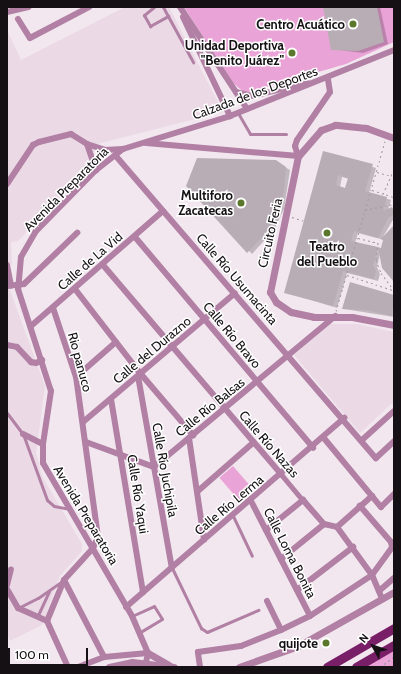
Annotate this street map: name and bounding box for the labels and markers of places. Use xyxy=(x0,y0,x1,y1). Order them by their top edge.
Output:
place label: Centro Acuático xyxy=(256,16,345,32)
marker: Centro Acuático xyxy=(348,19,358,29)
place label: Unidad Deportiva "Benito Juárez" xyxy=(185,38,284,69)
marker: Unidad Deportiva "Benito Juárez" xyxy=(287,48,297,58)
place label: Multiforo Zacatecas xyxy=(178,188,233,219)
marker: Multiforo Zacatecas xyxy=(236,198,246,208)
marker: Teatro del Pueblo xyxy=(322,228,332,238)
place label: Teatro del Pueblo xyxy=(297,239,357,270)
place label: quijote xyxy=(279,635,318,651)
marker: quijote xyxy=(321,638,331,648)

